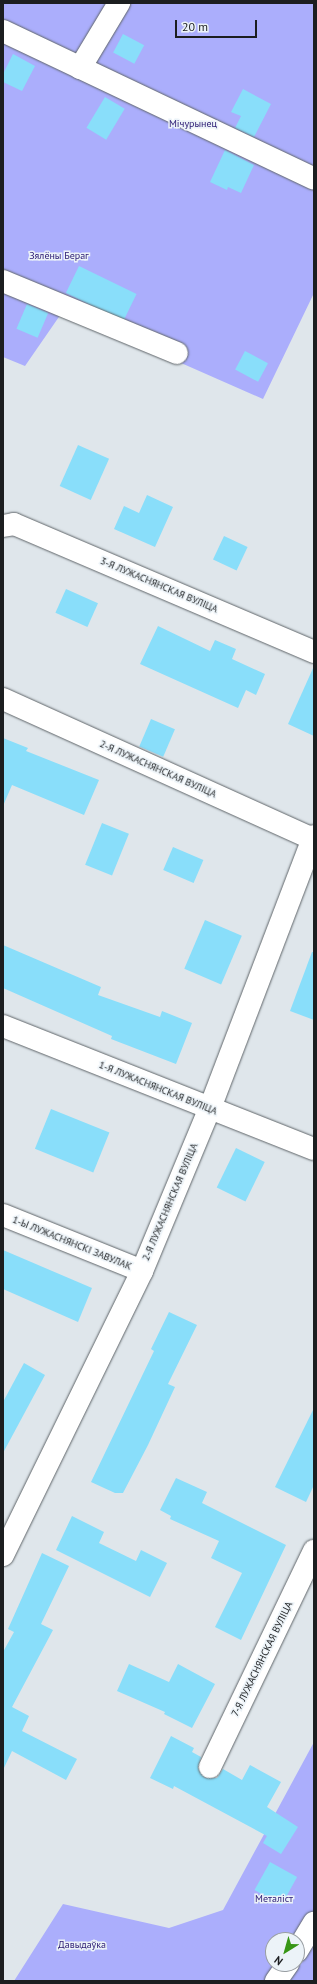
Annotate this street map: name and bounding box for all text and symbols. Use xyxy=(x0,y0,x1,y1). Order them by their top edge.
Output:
scale bar xyxy=(177,12,259,38)
text: 20 m xyxy=(182,19,208,34)
park label: Мічурынец xyxy=(169,118,217,130)
park label: Зялёны Бераг xyxy=(29,250,89,262)
street label: 3-Я ЛУЖАСНЯНСКАЯ ВУЛІЦА xyxy=(98,555,220,615)
street label: 2-Я ЛУЖАСНЯНСКАЯ ВУЛІЦА xyxy=(98,738,218,800)
street label: 1-Я ЛУЖАСНЯНСКАЯ ВУЛІЦА xyxy=(97,1059,219,1117)
street label: 2-Я ЛУЖАСНЯНСКАЯ ВУЛІЦА xyxy=(140,1141,200,1263)
street label: 1-Ы ЛУЖАСНЯНСКІ ЗАВУЛАК xyxy=(11,1214,133,1272)
street label: 7-Я ЛУЖАСНЯНСКАЯ ВУЛІЦА xyxy=(229,1600,295,1718)
park label: Металіст xyxy=(255,1893,293,1905)
north arrow xyxy=(265,1932,305,1972)
park label: Давыдаўка xyxy=(58,1939,106,1951)
text: N xyxy=(271,1953,285,1969)

